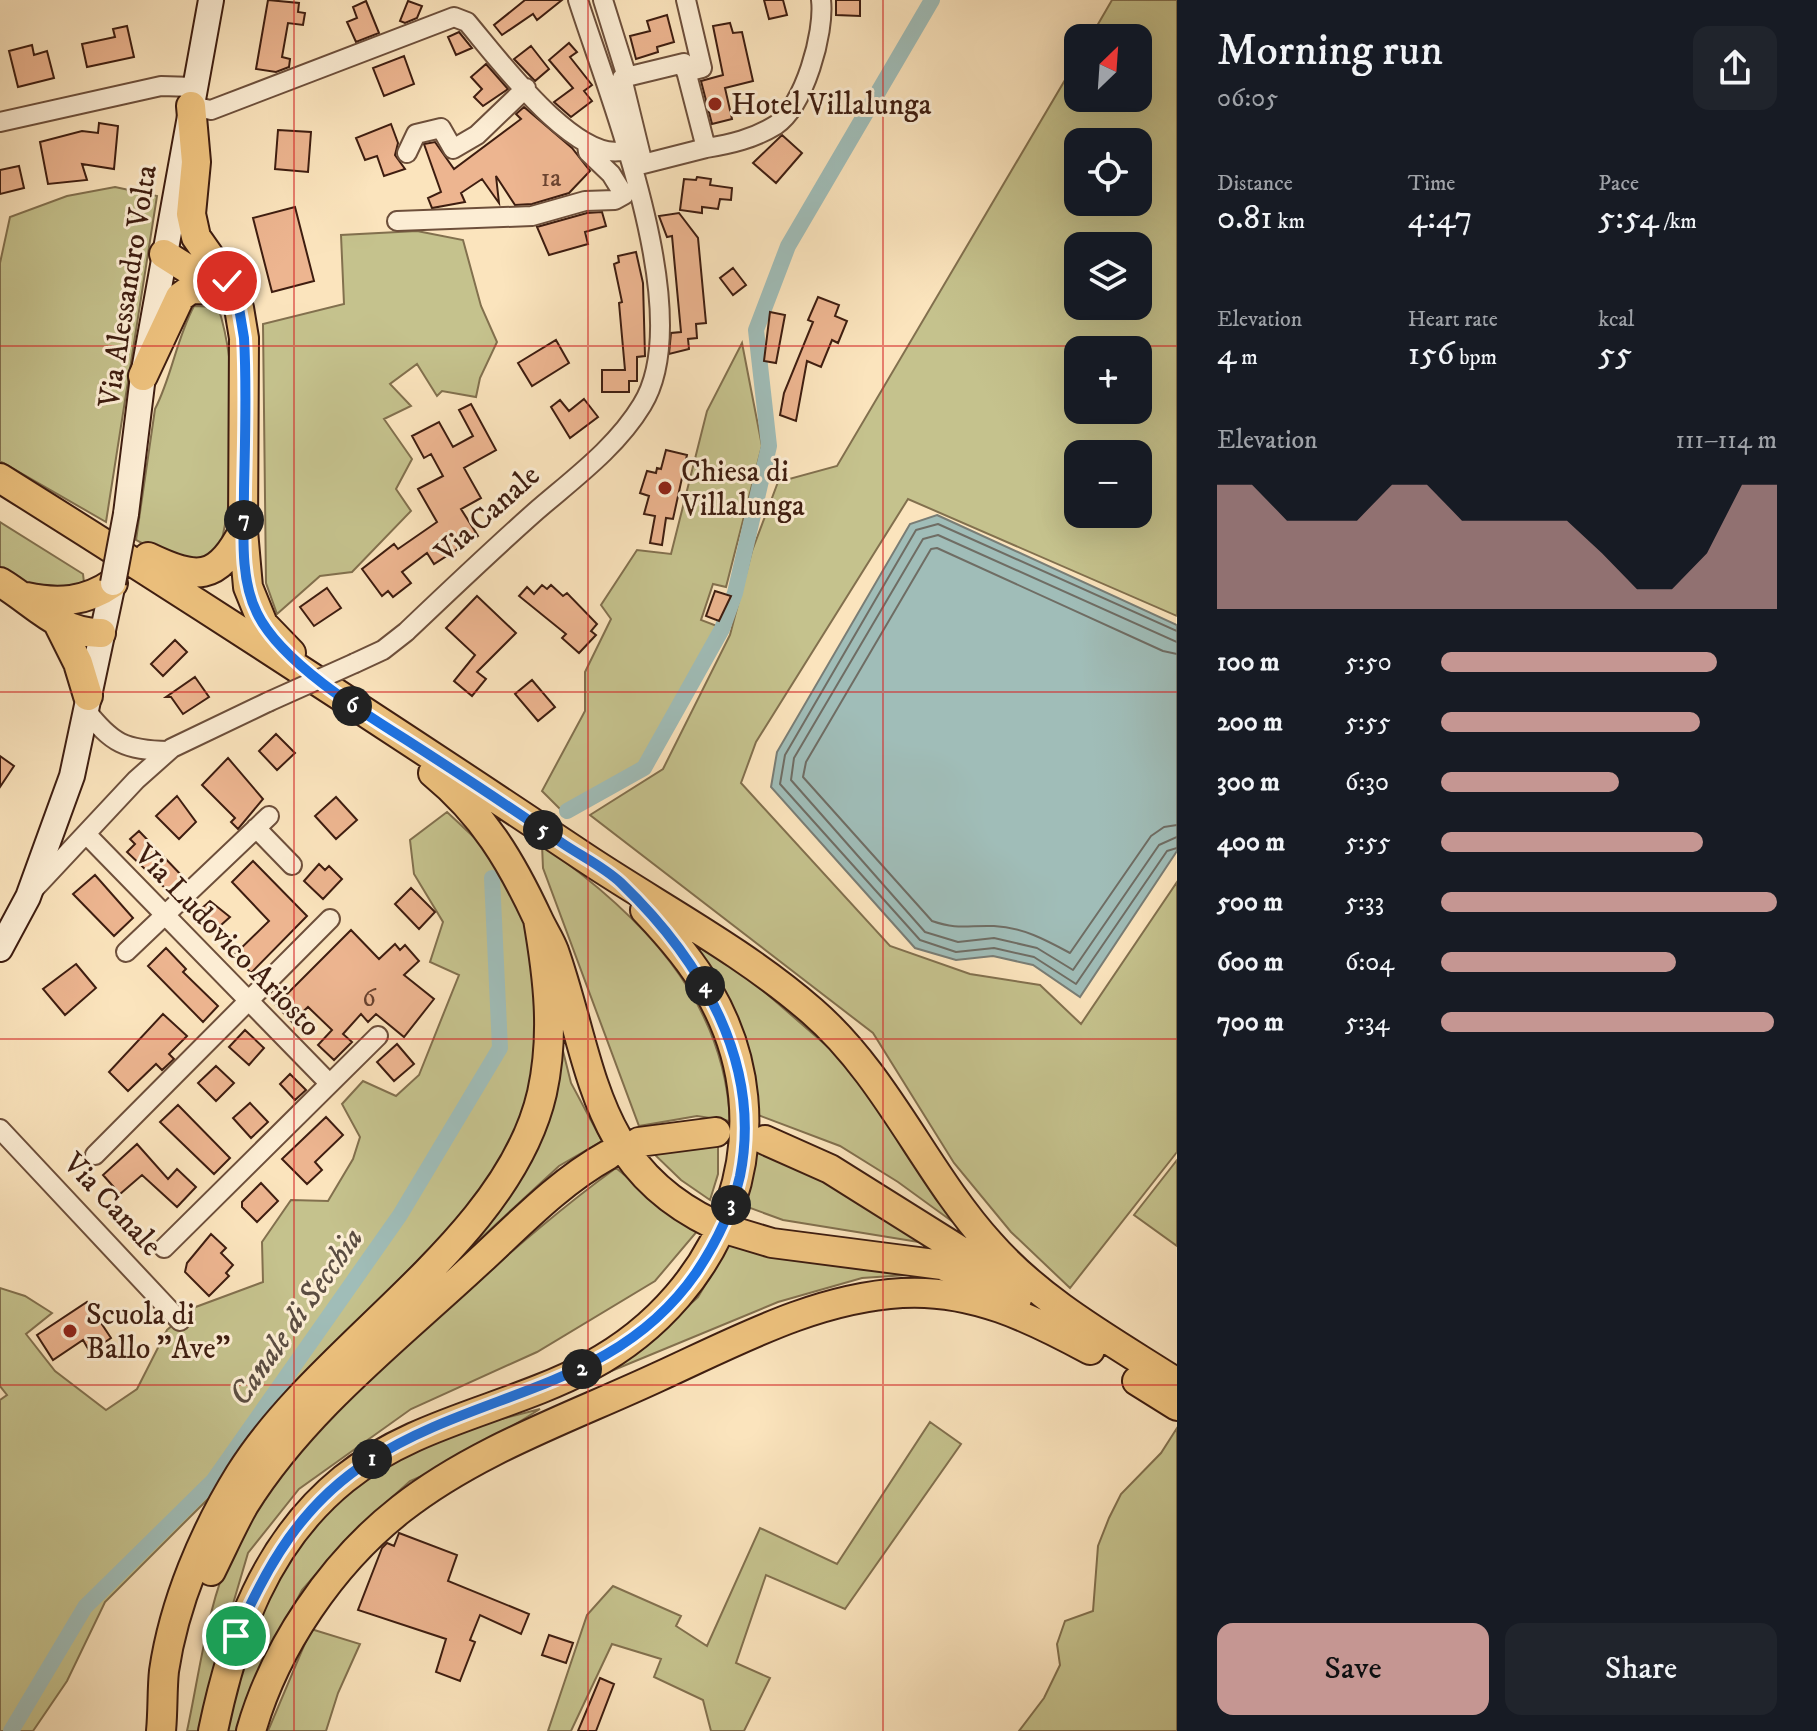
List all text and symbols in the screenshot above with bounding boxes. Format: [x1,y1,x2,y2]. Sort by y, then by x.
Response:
north arrow [1064,24,1152,112]
map controls [1064,24,1152,528]
text: Morning run [1217,24,1443,79]
button: share [1693,26,1777,110]
text: 06:05 [1217,82,1278,115]
place label: Hotel Villalunga [731,87,932,124]
marker: Hotel Villalunga [706,95,724,113]
button: locate [1064,128,1152,216]
street label: Via Alessandro Volta [91,162,166,411]
house number: 1a [541,162,561,195]
text: Distance [1217,170,1293,197]
text: Time [1408,170,1455,197]
text: Pace [1598,170,1639,197]
text: 0.81 [1217,197,1273,239]
text: 4:47 [1408,197,1472,239]
text: 5:54 [1598,197,1659,239]
text: km [1273,208,1305,235]
text: /km [1659,208,1697,235]
button: layers [1064,232,1152,320]
pin [193,247,261,315]
icon: check [205,259,249,303]
text: Elevation [1217,306,1302,333]
text: Heart rate [1408,306,1498,333]
text: kcal [1598,306,1634,333]
text: 4 [1217,333,1237,375]
text: 156 [1408,333,1455,375]
text: 55 [1598,333,1632,375]
button: + [1064,336,1152,424]
text: m [1237,344,1258,371]
text: bpm [1455,344,1497,371]
text: Elevation [1217,424,1318,457]
text: 111–114 m [1676,424,1777,457]
button: − [1064,440,1152,528]
place label: Chiesa di Villalunga [680,454,805,525]
street label: Via Canale [427,458,548,571]
marker: Chiesa di Villalunga [656,479,674,497]
pin: 7 [224,500,264,540]
text: 7 [238,506,250,533]
text: 100 m [1217,646,1280,679]
text: 5:50 [1345,646,1392,679]
pin: 6 [332,686,372,726]
text: 6 [346,692,358,719]
text: 200 m [1217,706,1283,739]
text: 5:55 [1345,706,1391,739]
text: 300 m [1217,766,1280,799]
text: 6:30 [1345,766,1389,799]
pin: 5 [523,810,563,850]
text: 5 [538,816,548,843]
text: 400 m [1217,826,1285,859]
text: 5:55 [1345,826,1391,859]
street label: Via Ludovico Ariosto [125,836,328,1045]
text: 500 m [1217,886,1283,919]
text: 5:33 [1345,886,1384,919]
text: 600 m [1217,946,1284,979]
text: 6:04 [1345,946,1394,979]
pin: 4 [685,966,725,1006]
text: 4 [699,972,711,999]
house number: 6 [362,982,377,1015]
text: 700 m [1217,1006,1284,1039]
text: 5:34 [1345,1006,1389,1039]
street label: Via Canale [54,1145,169,1264]
pin: 3 [711,1185,751,1225]
text: 3 [727,1191,735,1218]
water label: Canale di Secchia [220,1220,373,1414]
place label: Scuola di Ballo "Ave" [86,1297,231,1368]
marker: Scuola di Ballo "Ave" [61,1322,79,1340]
pin: 2 [562,1349,602,1389]
text: 2 [577,1355,587,1382]
pin: 1 [352,1439,392,1479]
text: 1 [368,1445,376,1472]
pin [202,1602,270,1670]
icon: arrive [214,1614,258,1658]
button: Save [1217,1623,1489,1715]
button: Share [1505,1623,1777,1715]

